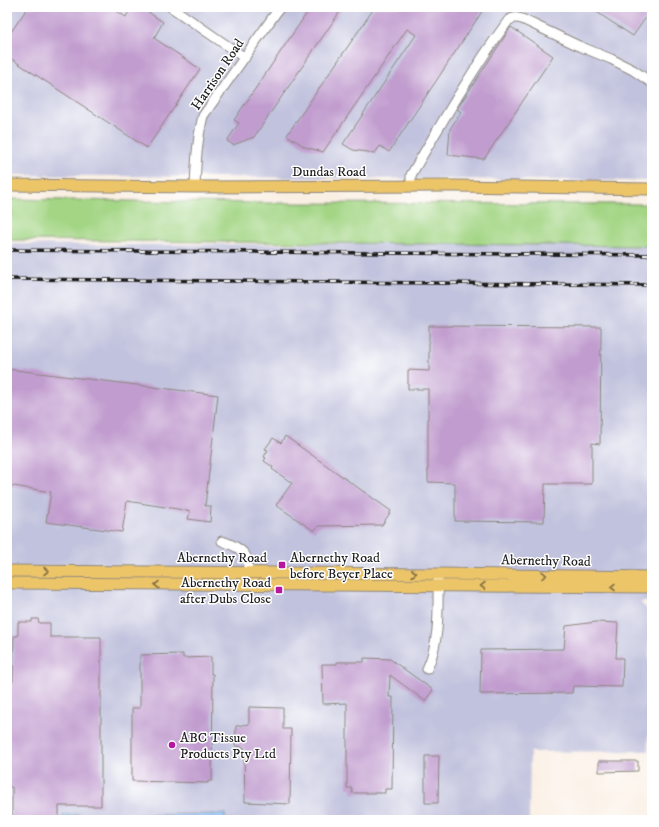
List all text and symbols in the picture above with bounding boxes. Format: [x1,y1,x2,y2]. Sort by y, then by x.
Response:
street label: Harrison Road [187,35,248,114]
street label: Dundas Road [292,163,366,181]
street label: Abernethy Road [177,549,267,567]
place label: Abernethy Road before Beyer Place [290,549,393,583]
street label: Abernethy Road [501,551,591,571]
marker: Abernethy Road before Beyer Place [277,560,287,570]
one-way arrow [43,567,49,575]
one-way arrow [411,569,417,577]
one-way arrow [541,571,547,579]
place label: Abernethy Road after Dubs Close [180,574,271,608]
one-way arrow [154,581,160,589]
one-way arrow [480,582,486,590]
one-way arrow [610,583,616,591]
marker: Abernethy Road after Dubs Close [274,585,284,595]
place label: ABC Tissue Products Pty Ltd [180,729,276,763]
marker: ABC Tissue Products Pty Ltd [167,740,177,750]

